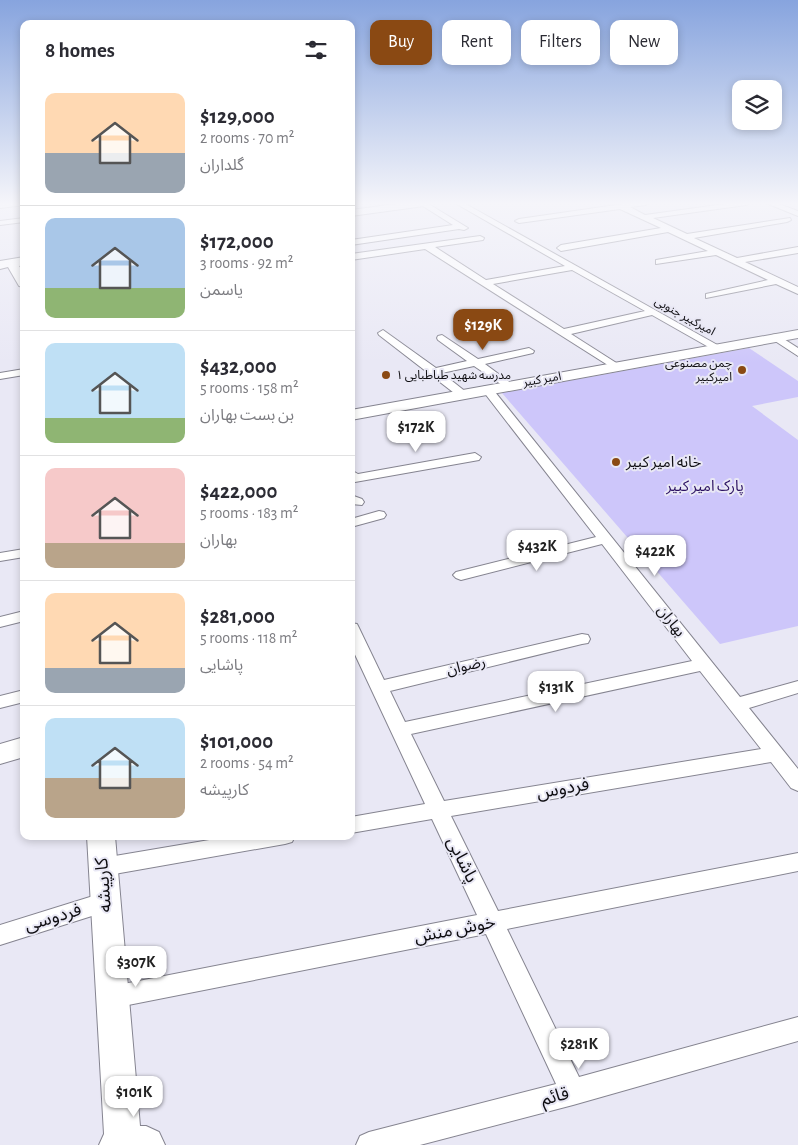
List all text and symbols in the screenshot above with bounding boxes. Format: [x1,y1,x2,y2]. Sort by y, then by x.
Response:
chip: Buy [370,20,432,65]
chip: Rent [442,20,511,65]
chip: Filters [521,20,600,65]
chip: New [610,20,678,65]
icon: filters [302,36,330,64]
text: 8 homes [45,40,115,61]
map controls [732,80,782,130]
button: layers [732,80,782,130]
text: $129,000 [200,106,275,127]
icon: home [85,113,145,173]
text: 2 rooms · 70 m² [200,130,294,146]
text: گلداران [200,157,244,173]
text: $172,000 [200,231,274,252]
icon: home [85,238,145,298]
text: 3 rooms · 92 m² [200,255,293,271]
text: یاسمن [200,282,243,298]
street label: امیرکبیر جنوبی [652,294,717,339]
pin: $129K [448,308,518,351]
text: $129K [464,317,502,333]
text: $432,000 [200,356,277,377]
place label: چمن مصنوعی امیرکبیر [665,357,732,384]
icon: home [85,363,145,423]
marker: چمن مصنوعی امیرکبیر [736,364,748,376]
marker: مدرسه شهید طباطبایی ۱ [380,369,392,381]
place label: مدرسه شهید طباطبایی ۱ [396,369,511,382]
street label: امیر کبیر [521,370,562,389]
text: 5 rooms · 158 m² [200,380,299,396]
text: بن بست بهاران [200,407,294,423]
pin: $172K [381,410,451,453]
text: $172K [398,419,434,435]
place label: خانه امیر کبیر [625,455,701,471]
marker: خانه امیر کبیر [610,456,622,468]
park label: پارک امیر کبیر [665,479,744,496]
text: $422,000 [200,481,277,502]
icon: home [85,488,145,548]
text: 5 rooms · 183 m² [200,505,298,521]
pin: $432K [502,530,572,572]
text: بهاران [200,532,237,548]
pin: $422K [620,534,690,577]
text: $432K [517,538,557,554]
text: $422K [635,543,675,559]
street label: بهاران [654,603,688,640]
text: $281,000 [200,606,275,627]
icon: home [85,613,145,673]
text: 5 rooms · 118 m² [200,630,297,646]
street label: رضوان [445,654,487,679]
text: پاشایی [200,657,243,673]
pin: $131K [521,670,591,713]
text: $131K [539,679,573,695]
text: $101,000 [200,731,273,752]
icon: home [85,738,145,798]
text: 2 rooms · 54 m² [200,755,294,771]
street label: فردوس [535,776,591,803]
text: کارپیشه [200,782,249,798]
street label: پاشایی [442,834,481,886]
street label: کارپیشه [93,856,116,913]
street label: فردوسی [22,901,84,936]
street label: خوش منش [413,913,497,948]
pin: $307K [101,946,171,988]
text: $307K [117,954,155,970]
pin: $281K [544,1028,614,1070]
text: $281K [560,1036,598,1052]
pin: $101K [99,1076,169,1118]
text: $101K [116,1084,152,1100]
street label: قائم [539,1085,572,1112]

